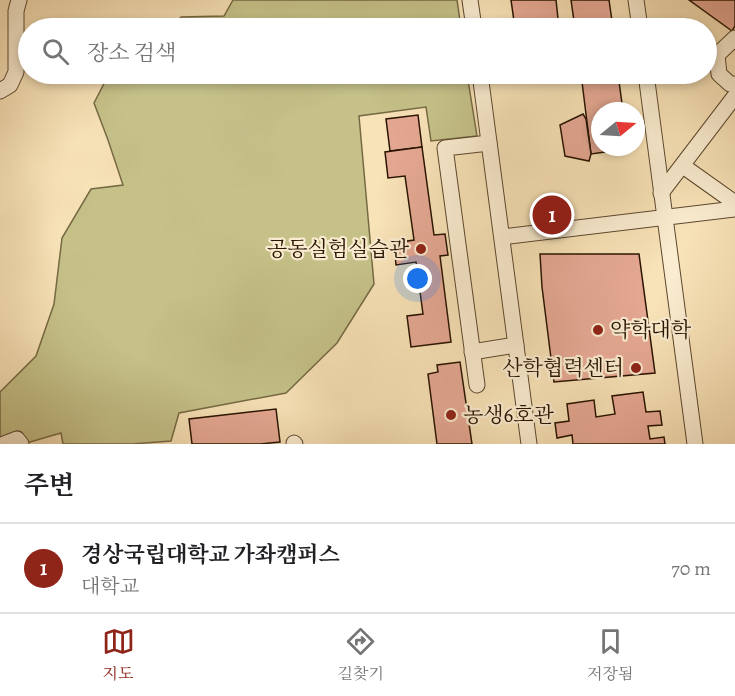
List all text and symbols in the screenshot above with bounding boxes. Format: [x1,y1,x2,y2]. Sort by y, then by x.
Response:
search box [18,18,717,84]
icon: search [39,35,72,68]
text: 장소 검색 [87,38,176,68]
north arrow [591,102,645,156]
pin: 1 [532,192,572,238]
place label: 공동실험실습관 [267,235,410,263]
marker: 공동실험실습관 [414,242,428,256]
your location [403,264,432,293]
place label: 약학대학 [610,316,692,344]
marker: 약학대학 [591,323,605,337]
place label: 산학협력센터 [502,354,624,382]
marker: 산학협력센터 [629,361,643,375]
place label: 농생6호관 [463,401,555,429]
marker: 농생6호관 [444,408,458,422]
text: 주변 [24,468,74,503]
text: 경상국립대학교 가좌캠퍼스 [81,540,340,570]
text: 1 [40,555,47,582]
text: 70 m [671,555,711,582]
text: 대학교 [81,573,139,600]
tab: 지도 [102,625,135,685]
tab: 길찾기 [338,625,384,685]
tab: 저장됨 [587,625,633,685]

